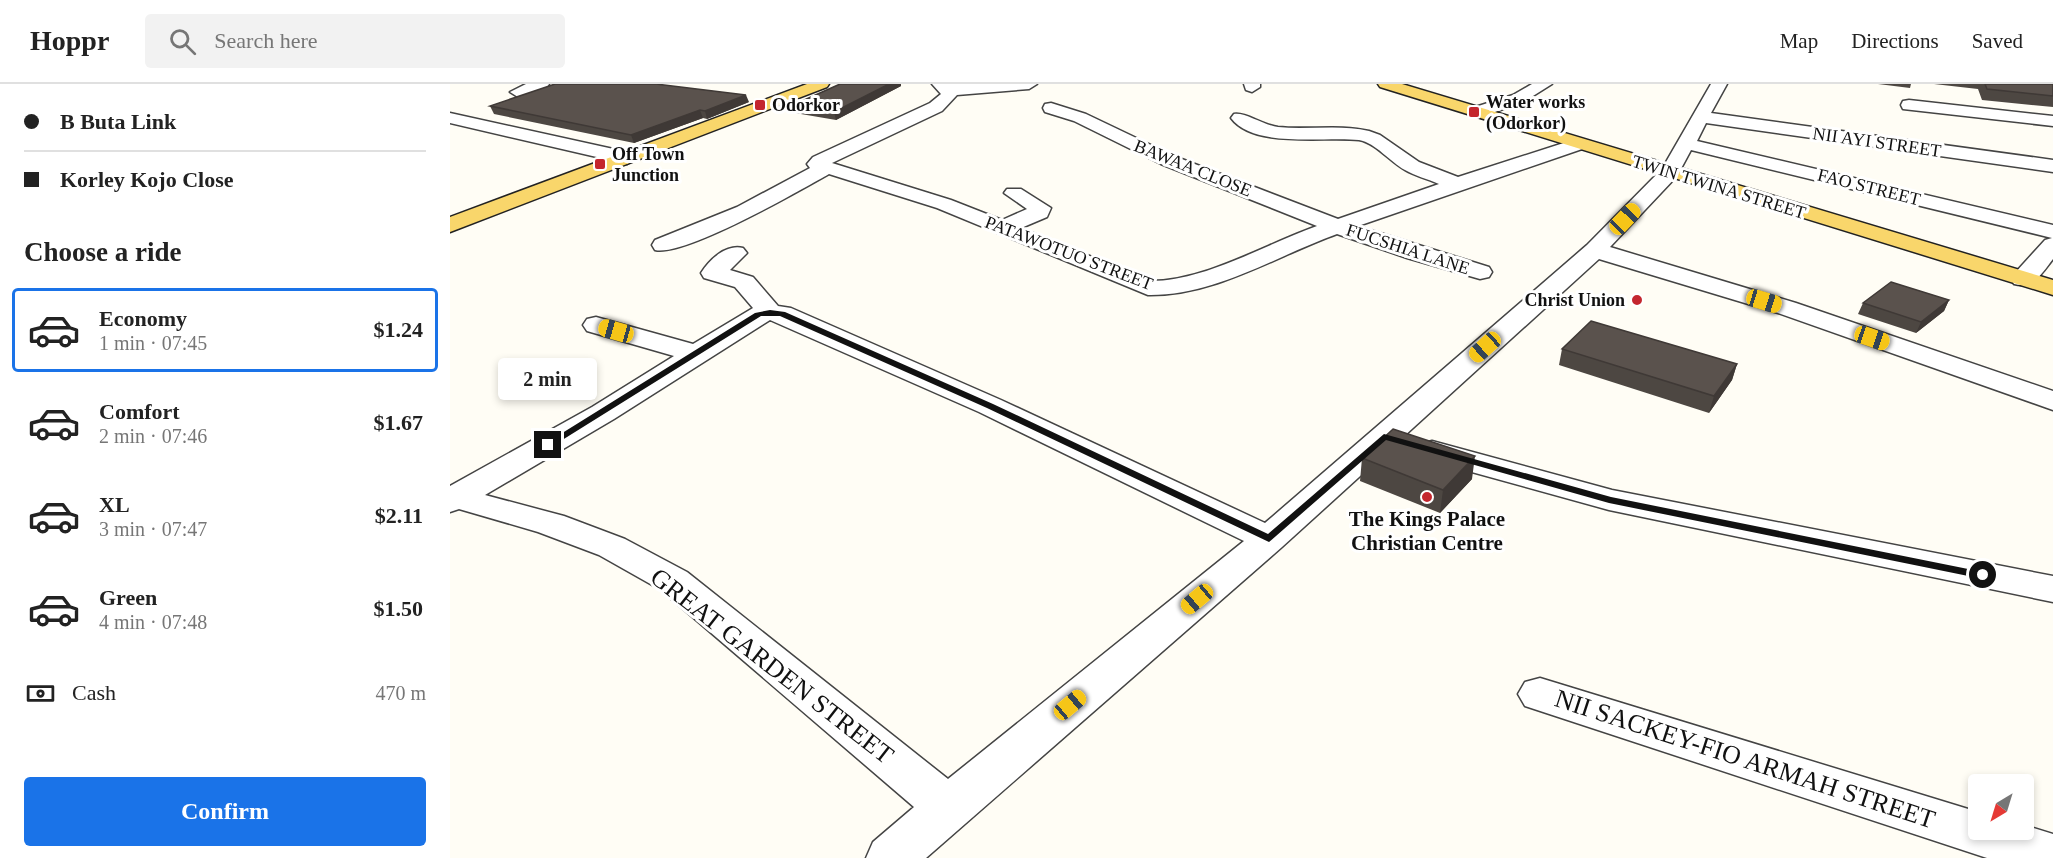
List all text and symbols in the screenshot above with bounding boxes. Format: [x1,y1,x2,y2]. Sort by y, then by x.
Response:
search box [145,14,565,68]
text: Hoppr [30,25,109,56]
icon: search [166,25,199,58]
text: Search here [214,28,318,53]
text: Map [1780,29,1818,53]
text: Directions [1851,29,1939,53]
text: Saved [1972,29,2023,53]
place label: Water works (Odorkor) [1486,92,1585,134]
place label: Odorkor [772,95,840,115]
marker: Odorkor [753,98,767,112]
marker: Water works (Odorkor) [1467,105,1481,119]
text: B Buta Link [60,109,176,134]
street label: NII AYI STREET [1812,123,1942,161]
street label: BAWAA CLOSE [1131,135,1255,201]
place label: Off Town Junction [612,144,685,185]
street label: TWIN TWINA STREET [1630,151,1808,223]
marker: Off Town Junction [593,157,607,171]
street label: FAO STREET [1816,165,1922,209]
text: Korley Kojo Close [60,167,234,192]
car [1606,200,1644,238]
street label: PATAWOTUO STREET [982,212,1156,294]
street label: FUCSHIA LANE [1344,220,1472,278]
text: Choose a ride [24,237,182,267]
car [1744,287,1784,315]
place label: Christ Union [1524,290,1625,310]
marker: Christ Union [1630,293,1644,307]
icon: car [27,303,81,357]
text: Economy [99,306,187,331]
text: $1.24 [374,317,423,342]
car [596,317,636,345]
car [1852,324,1892,352]
car [1466,328,1504,366]
text: 1 min · 07:45 [99,332,207,354]
callout: 2 min [498,358,598,400]
text: 2 min [523,368,572,390]
icon: car [27,396,81,450]
text: Comfort [99,399,180,424]
text: $1.67 [374,410,423,435]
text: 2 min · 07:46 [99,425,207,447]
route end [534,431,561,458]
icon: car [27,489,81,543]
marker: The Kings Palace Christian Centre [1420,490,1434,504]
text: XL [99,492,130,517]
text: $2.11 [375,503,423,528]
place label: The Kings Palace Christian Centre [1349,507,1505,555]
text: 3 min · 07:47 [99,518,207,540]
route start [1969,561,1996,588]
street label: GREAT GARDEN STREET [645,562,899,770]
car [1177,581,1217,617]
icon: car [27,582,81,636]
text: Green [99,585,157,610]
text: $1.50 [374,596,423,621]
text: 4 min · 07:48 [99,611,207,633]
icon: cash [24,677,57,710]
text: Cash [72,680,116,705]
text: 470 m [375,682,426,704]
street label: NII SACKEY-FIO ARMAH STREET [1551,684,1939,834]
car [1050,687,1090,723]
north arrow [1968,774,2034,840]
map controls [1968,774,2034,840]
button: Confirm [24,777,426,846]

